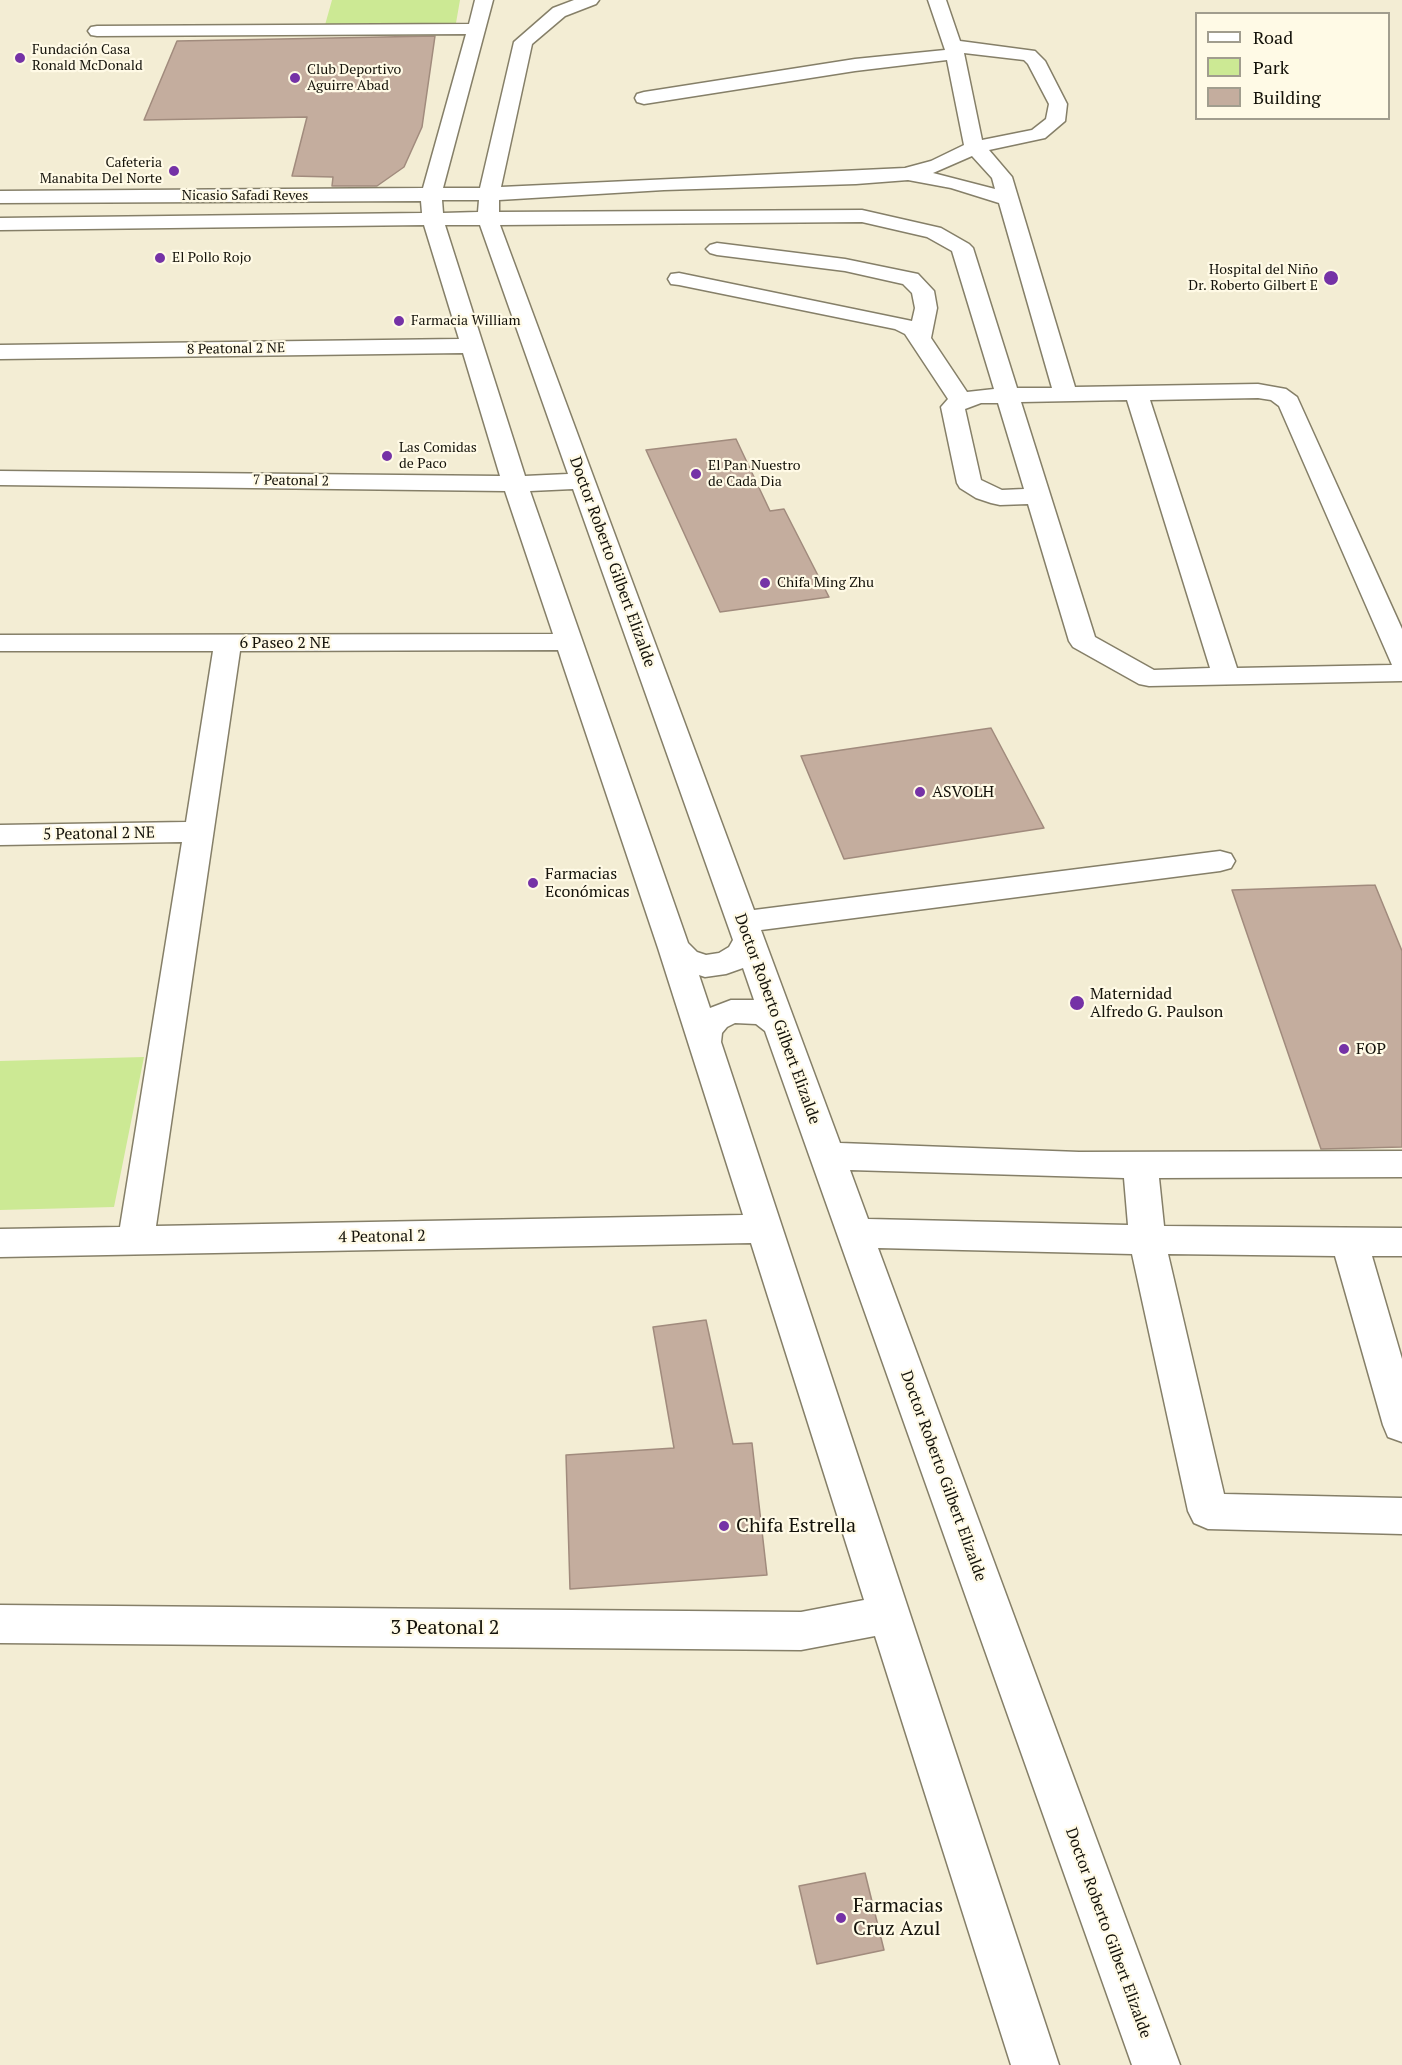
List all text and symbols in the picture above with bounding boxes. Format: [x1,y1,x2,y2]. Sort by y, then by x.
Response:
legend [1195,12,1390,120]
text: Road [1253,25,1293,49]
place label: Fundación Casa Ronald McDonald [32,42,143,74]
marker: Fundación Casa Ronald McDonald [13,51,27,65]
text: Park [1253,55,1289,79]
place label: Club Deportivo Aguirre Abad [307,62,401,94]
marker: Club Deportivo Aguirre Abad [288,71,302,85]
text: Building [1253,85,1321,109]
place label: Cafeteria Manabita Del Norte [40,155,162,188]
marker: Cafeteria Manabita Del Norte [167,164,181,178]
street label: Nicasio Safadi Reves [182,188,308,204]
place label: El Pollo Rojo [172,250,251,266]
marker: El Pollo Rojo [153,251,167,265]
place label: Hospital del Niño Dr. Roberto Gilbert E [1188,262,1318,294]
marker: Hospital del Niño Dr. Roberto Gilbert E [1322,269,1340,287]
place label: Farmacia William [411,313,521,329]
marker: Farmacia William [392,314,406,328]
street label: 8 Peatonal 2 NE [187,340,285,358]
place label: Las Comidas de Paco [399,440,477,472]
marker: Las Comidas de Paco [380,449,394,463]
street label: Doctor Roberto Gilbert Elizalde [565,454,659,670]
place label: El Pan Nuestro de Cada Dia [708,458,801,490]
marker: El Pan Nuestro de Cada Dia [689,467,703,481]
street label: 7 Peatonal 2 [253,472,329,490]
place label: Chifa Ming Zhu [777,575,874,591]
marker: Chifa Ming Zhu [758,576,772,590]
street label: 6 Paseo 2 NE [239,633,331,653]
place label: ASVOLH [932,782,994,802]
marker: ASVOLH [913,785,927,799]
street label: 5 Peatonal 2 NE [43,823,155,845]
place label: Farmacias Económicas [545,864,630,902]
marker: Farmacias Económicas [526,876,540,890]
street label: Doctor Roberto Gilbert Elizalde [730,911,824,1127]
place label: Maternidad Alfredo G. Paulson [1090,984,1223,1022]
marker: Maternidad Alfredo G. Paulson [1068,994,1086,1012]
place label: FOP [1356,1039,1386,1059]
marker: FOP [1337,1042,1351,1056]
street label: 4 Peatonal 2 [338,1227,426,1247]
street label: Doctor Roberto Gilbert Elizalde [896,1368,990,1584]
place label: Chifa Estrella [736,1514,856,1538]
marker: Chifa Estrella [717,1519,731,1533]
street label: 3 Peatonal 2 [391,1616,499,1640]
street label: Doctor Roberto Gilbert Elizalde [1061,1825,1155,2041]
place label: Farmacias Cruz Azul [853,1894,943,1941]
marker: Farmacias Cruz Azul [834,1911,848,1925]

